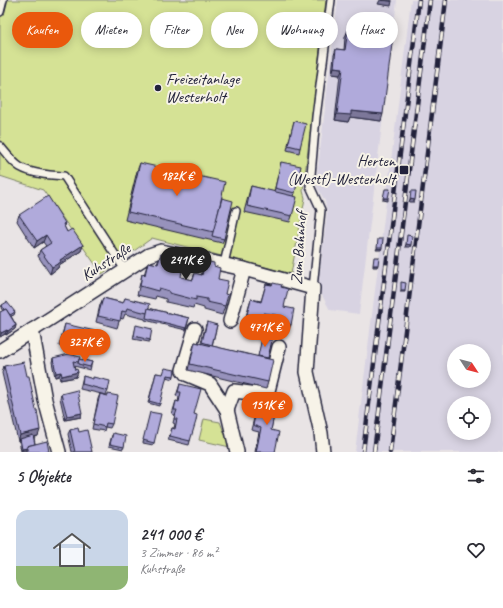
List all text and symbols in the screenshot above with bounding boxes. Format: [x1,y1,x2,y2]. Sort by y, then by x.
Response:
chip: Kaufen [12,12,73,48]
chip: Mieten [81,12,142,48]
chip: Filter [150,12,203,48]
chip: Neu [211,12,258,48]
chip: Wohnung [266,12,338,48]
chip: Haus [346,12,398,48]
place label: Freizeitanlage Westerholt [166,69,241,107]
marker: Freizeitanlage Westerholt [153,83,163,93]
place label: Herten (Westf)-Westerholt [287,151,398,189]
pin: 182K € [144,163,210,197]
marker: Herten (Westf)-Westerholt [398,164,410,176]
text: 182K € [160,168,194,184]
street label: Zum Bahnhof [286,207,312,285]
street label: Kuhstraße [78,238,136,285]
pin: 241K € [153,247,219,281]
text: 241K € [169,252,203,268]
pin: 471K € [232,314,298,348]
text: 471K € [248,319,282,335]
pin: 327K € [52,329,118,363]
text: 327K € [68,334,102,350]
north arrow [447,344,491,388]
map controls [447,344,491,440]
pin: 151K € [234,392,300,426]
button: locate [447,396,491,440]
text: 151K € [251,397,283,413]
icon: filters [465,465,487,487]
text: 5 Objekte [16,466,71,487]
text: 241 000 € [140,524,202,545]
icon: home [48,526,96,574]
icon: heart [465,539,487,561]
text: 3 Zimmer · 86 m² [140,545,217,561]
text: Kuhstraße [140,561,185,577]

